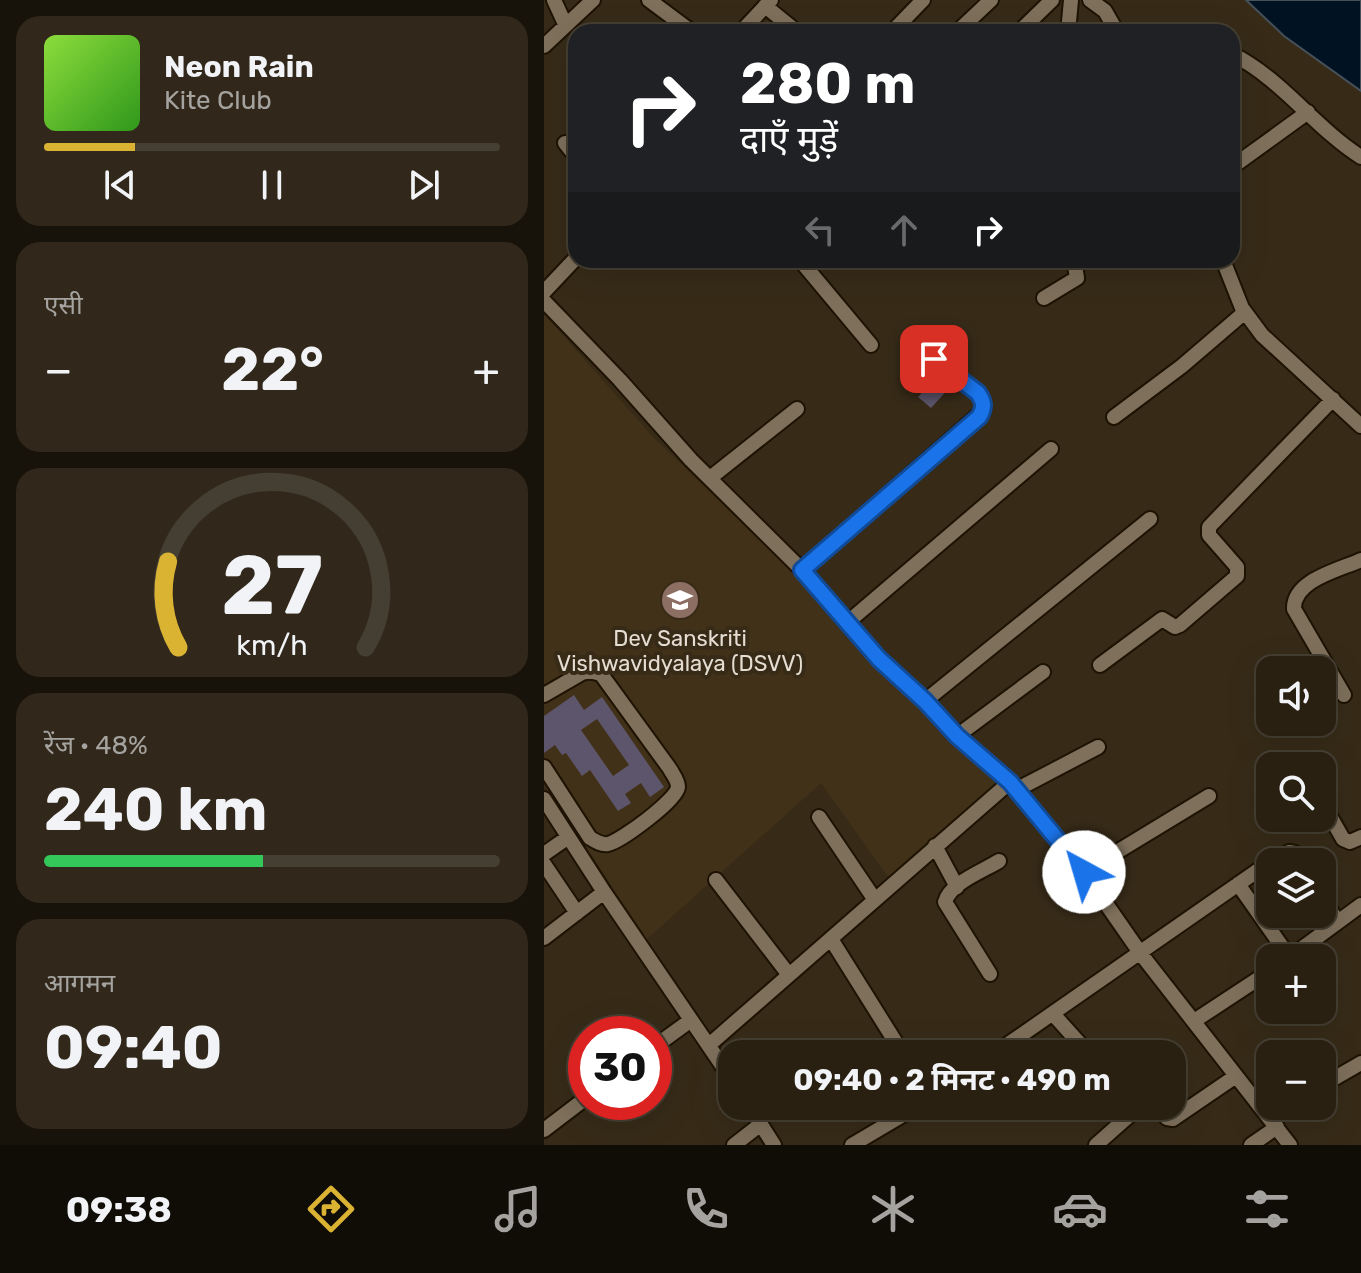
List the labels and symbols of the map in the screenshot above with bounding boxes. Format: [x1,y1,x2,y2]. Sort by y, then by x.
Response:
pin [900,325,968,393]
school or university icon: Dev Sanskriti Vishwavidyalaya (DSVV) [659,579,701,621]
place label: Dev Sanskriti Vishwavidyalaya (DSVV) [557,625,803,677]
position arrow [1042,830,1126,914]
speed limit sign: 30 [568,1016,672,1120]

